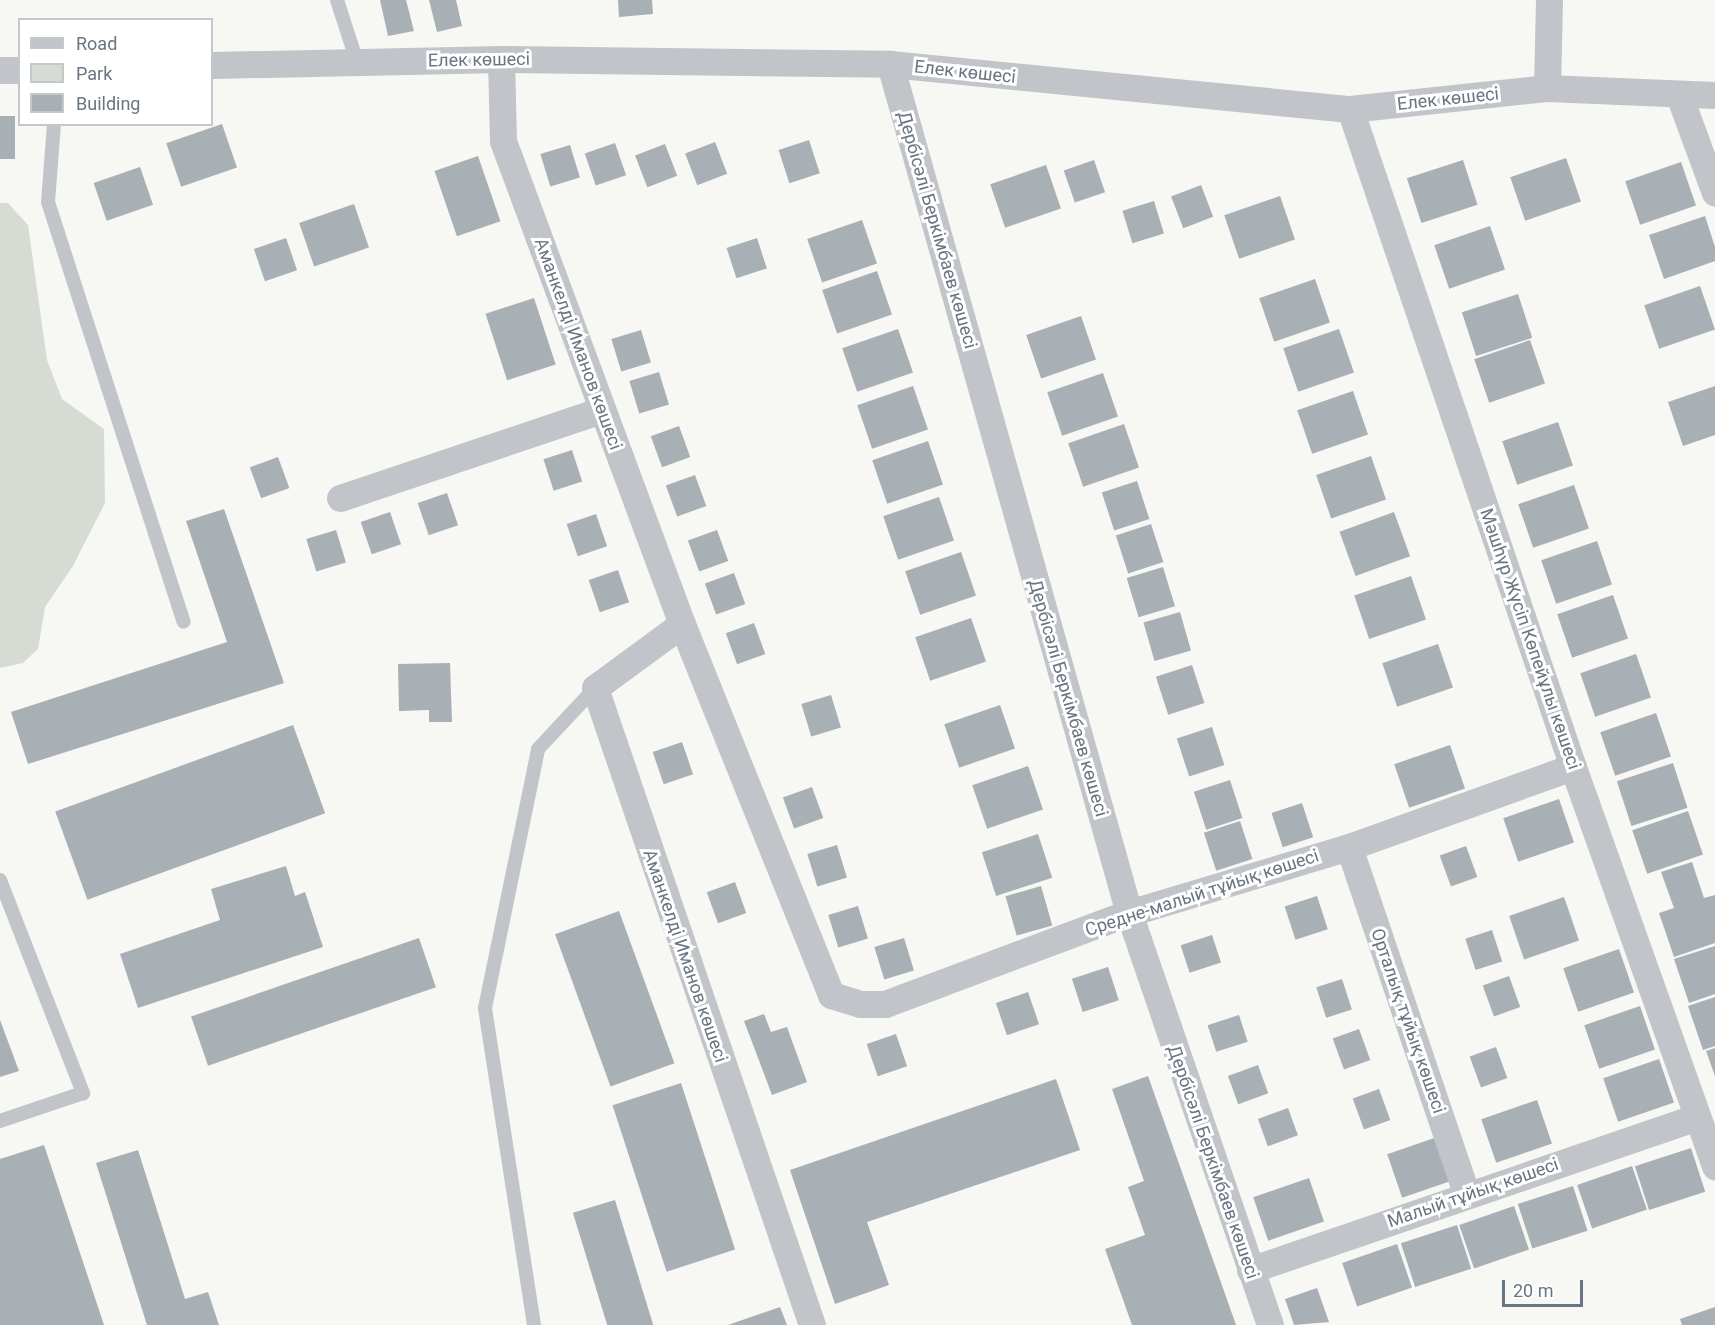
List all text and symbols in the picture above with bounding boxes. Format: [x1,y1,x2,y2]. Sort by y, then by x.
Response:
legend [18,18,213,126]
text: Road [76,33,117,54]
street label: Елек көшесі [428,48,530,72]
street label: Елек көшесі [913,56,1017,88]
text: Park [76,63,112,84]
street label: Елек көшесі [1396,83,1500,115]
text: Building [76,93,140,114]
street label: Дербісәлі Беркімбаев көшесі [893,109,981,351]
street label: Аманкелді Иманов көшесі [530,235,626,453]
street label: Мәшһүр Жүсіп Көпейұлы көшесі [1475,506,1585,772]
street label: Дербісәлі Беркімбаев көшесі [1024,577,1112,819]
street label: Средне-малый тұйық көшесі [1082,845,1322,941]
street label: Аманкелді Иманов көшесі [638,847,732,1065]
street label: Орталық тұйық көшесі [1366,926,1450,1116]
street label: Дербісәлі Беркімбаев көшесі [1163,1042,1263,1282]
street label: Малый тұйық көшесі [1385,1154,1561,1232]
scale bar [1505,1268,1586,1306]
text: 20 m [1513,1280,1553,1301]

